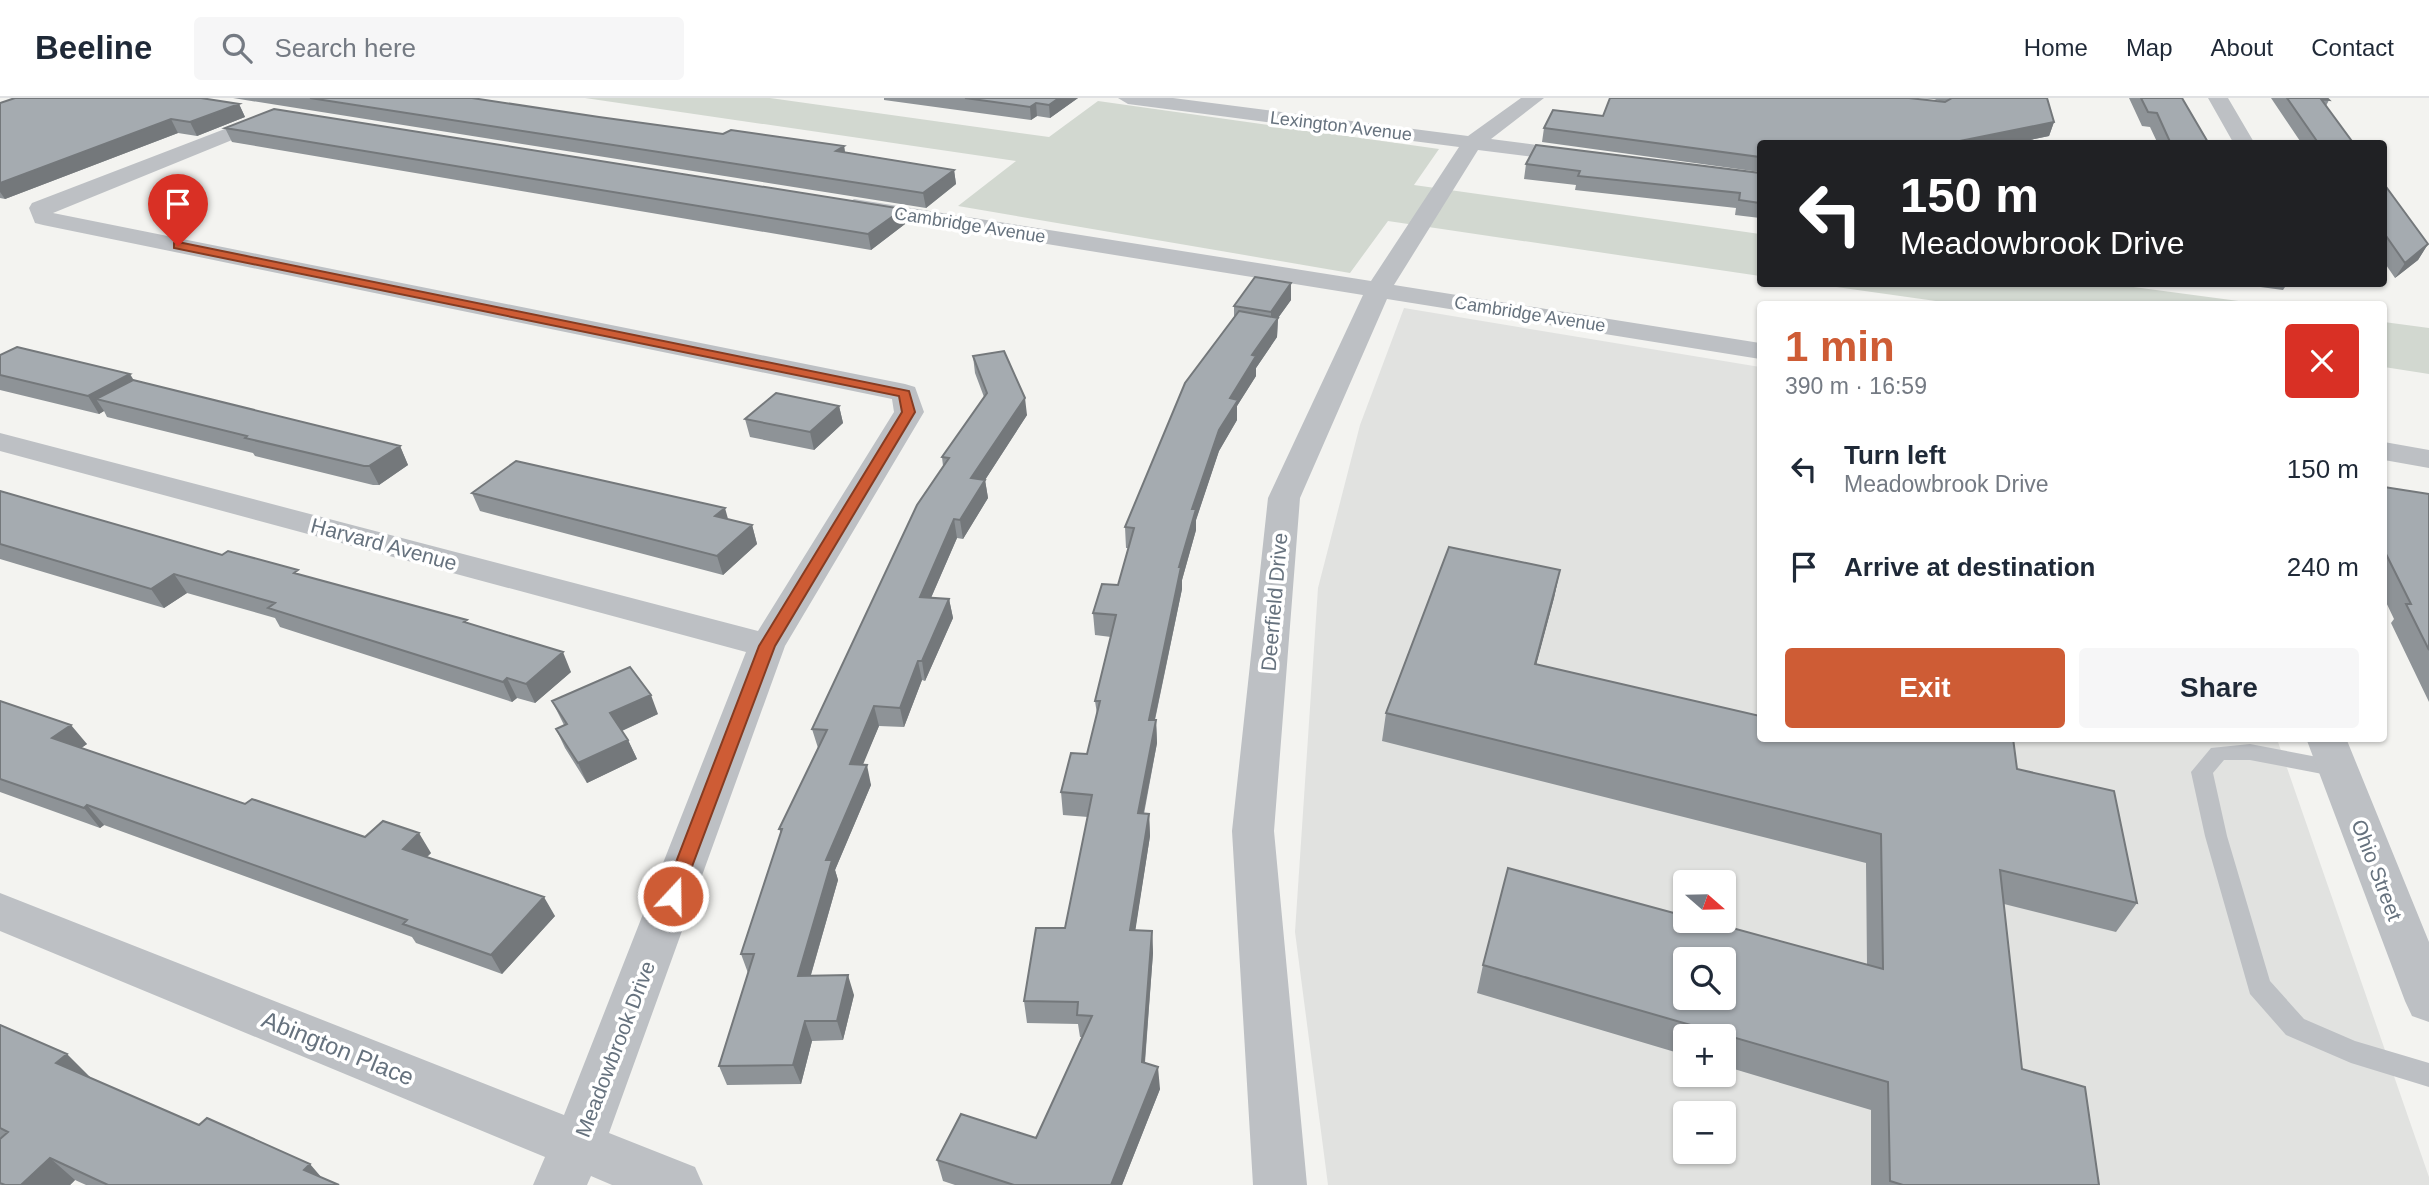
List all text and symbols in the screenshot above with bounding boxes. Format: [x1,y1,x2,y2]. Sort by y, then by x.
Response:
search box [194,17,684,80]
text: Beeline [35,29,152,66]
icon: search [218,29,256,67]
text: Search here [274,33,416,63]
text: Home [2024,34,2088,61]
text: Map [2126,34,2173,61]
text: About [2211,34,2273,61]
text: Contact [2311,34,2394,61]
street label: Lexington Avenue [1269,107,1413,145]
icon: left [1785,168,1876,259]
text: 150 m [1900,168,2039,222]
pin [148,174,208,246]
icon: arrive [159,185,197,223]
street label: Cambridge Avenue [893,203,1047,247]
text: Meadowbrook Drive [1900,225,2185,261]
street label: Cambridge Avenue [1453,292,1607,336]
text: 1 min [1785,323,1895,370]
button: close [2285,324,2359,398]
text: 390 m · 16:59 [1785,373,1927,399]
text: Turn left [1844,440,1946,470]
icon: left [1785,450,1823,488]
text: 150 m [2287,454,2359,484]
text: Meadowbrook Drive [1844,471,2049,497]
street label: Harvard Avenue [308,513,460,575]
street label: Deerfield Drive [1256,532,1292,672]
icon: arrive [1785,548,1823,586]
text: Arrive at destination [1844,552,2095,582]
text: 240 m [2287,552,2359,582]
button: Exit [1785,648,2065,728]
button: Share [2079,648,2359,728]
street label: Ohio Street [2347,816,2407,924]
position arrow [636,859,710,933]
north arrow [1673,870,1736,933]
map controls [1673,870,1736,1164]
button: search [1673,947,1736,1010]
street label: Meadowbrook Drive [571,958,659,1140]
street label: Abington Place [258,1005,418,1091]
button: + [1673,1024,1736,1087]
button: − [1673,1101,1736,1164]

